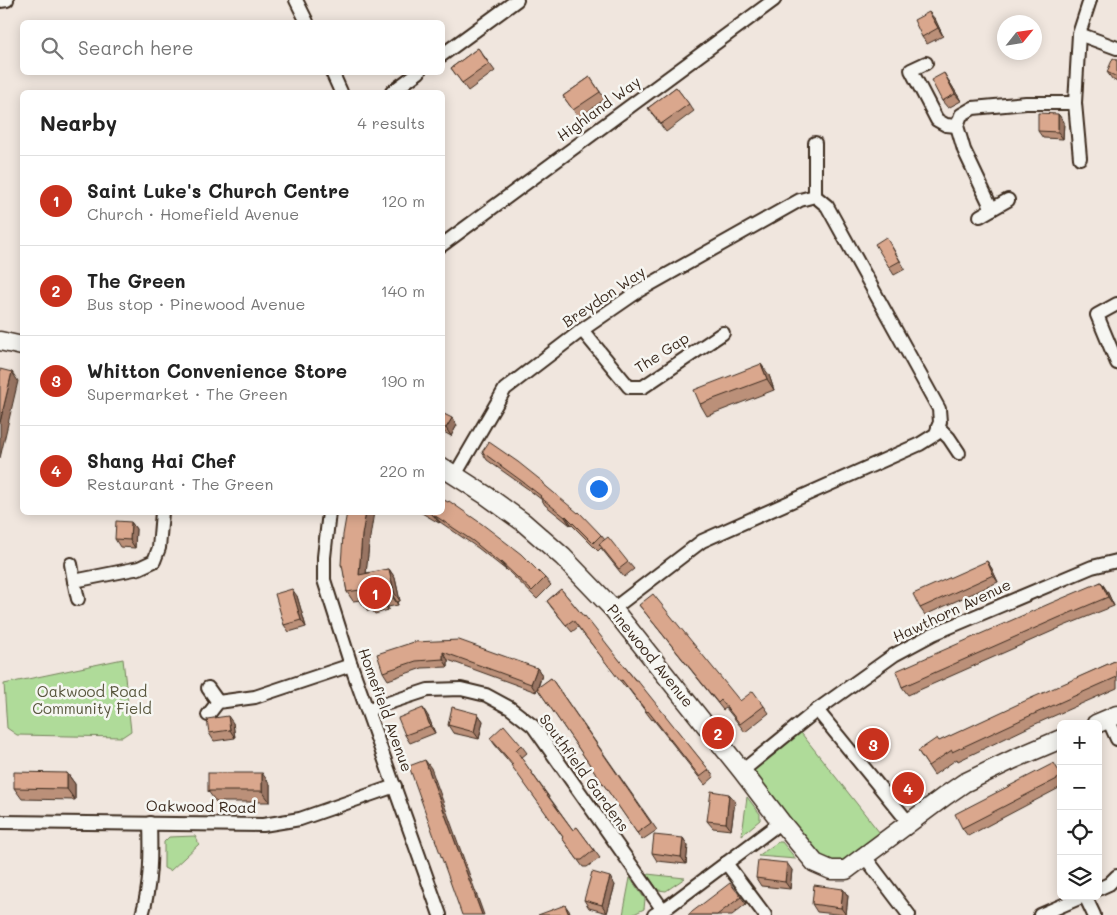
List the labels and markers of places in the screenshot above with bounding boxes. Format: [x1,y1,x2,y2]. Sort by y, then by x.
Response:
pin: 1 [359,574,391,612]
pin: 2 [702,714,734,752]
pin: 3 [857,725,889,763]
pin: 4 [892,769,924,807]

